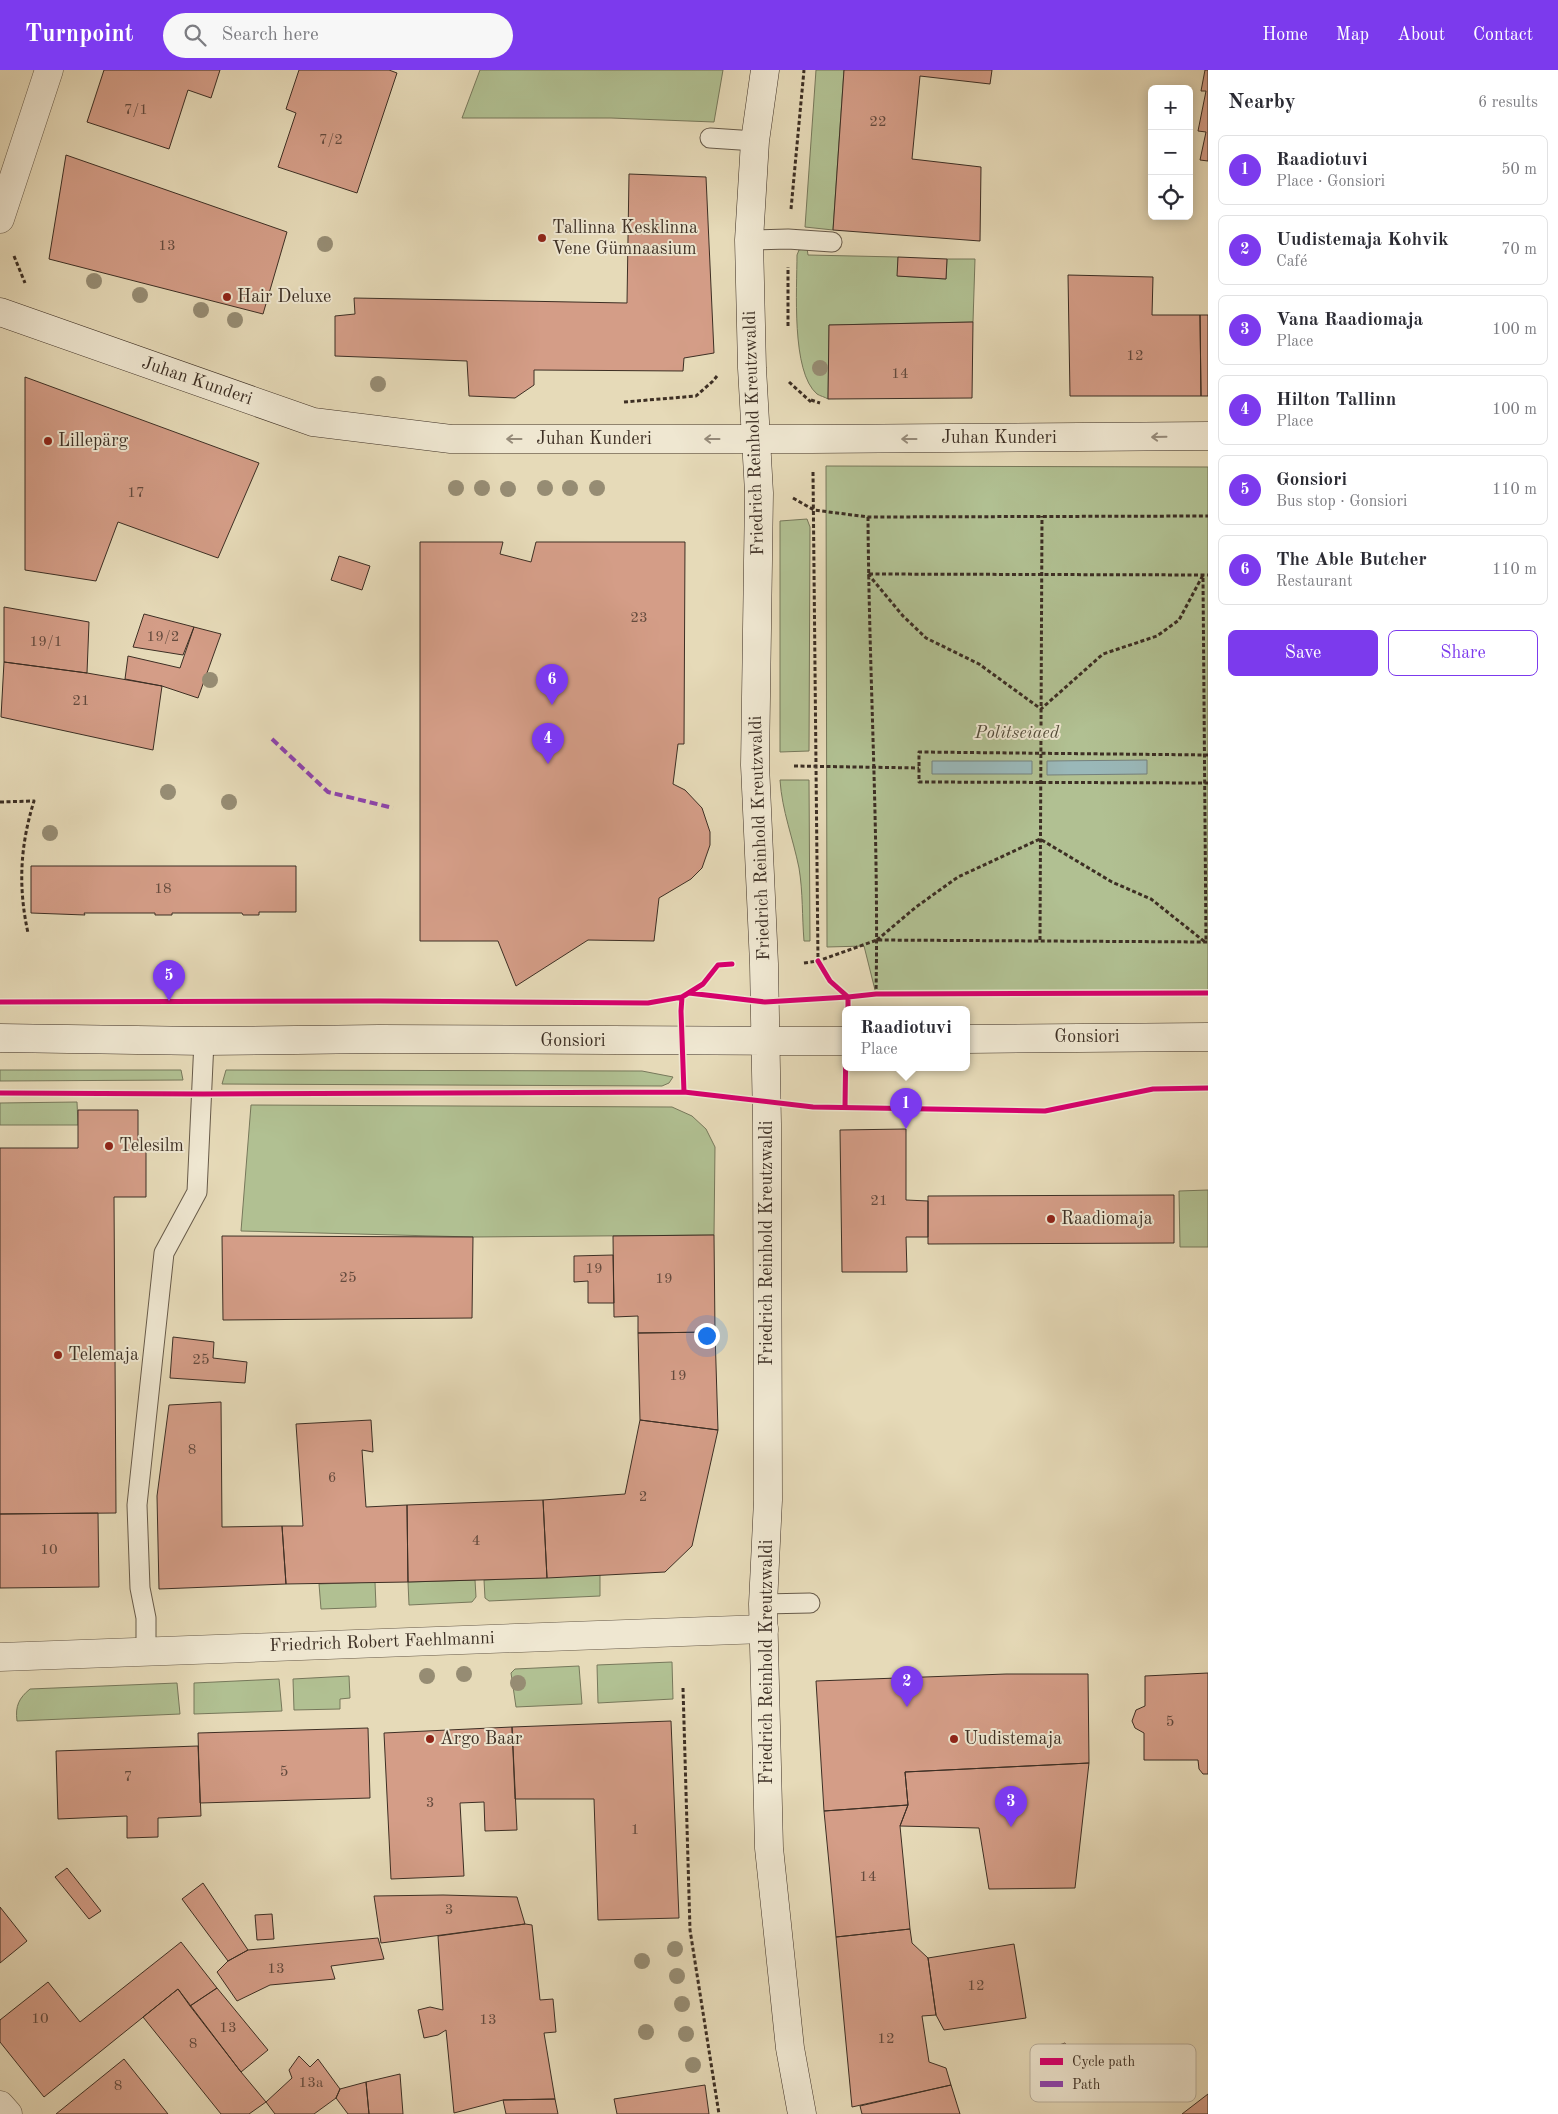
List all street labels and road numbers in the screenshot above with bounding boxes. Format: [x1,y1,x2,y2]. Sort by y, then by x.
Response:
street label: Friedrich Reinhold Kreutzwaldi [741,310,767,556]
street label: Juhan Kunderi [139,354,255,408]
street label: Juhan Kunderi [941,429,1057,447]
street label: Juhan Kunderi [536,430,652,448]
street label: Friedrich Reinhold Kreutzwaldi [747,715,773,961]
street label: Gonsiori [1054,1028,1120,1046]
street label: Gonsiori [540,1032,606,1050]
street label: Friedrich Reinhold Kreutzwaldi [758,1120,776,1366]
street label: Friedrich Reinhold Kreutzwaldi [758,1539,776,1785]
street label: Friedrich Robert Faehlmanni [269,1629,495,1655]

